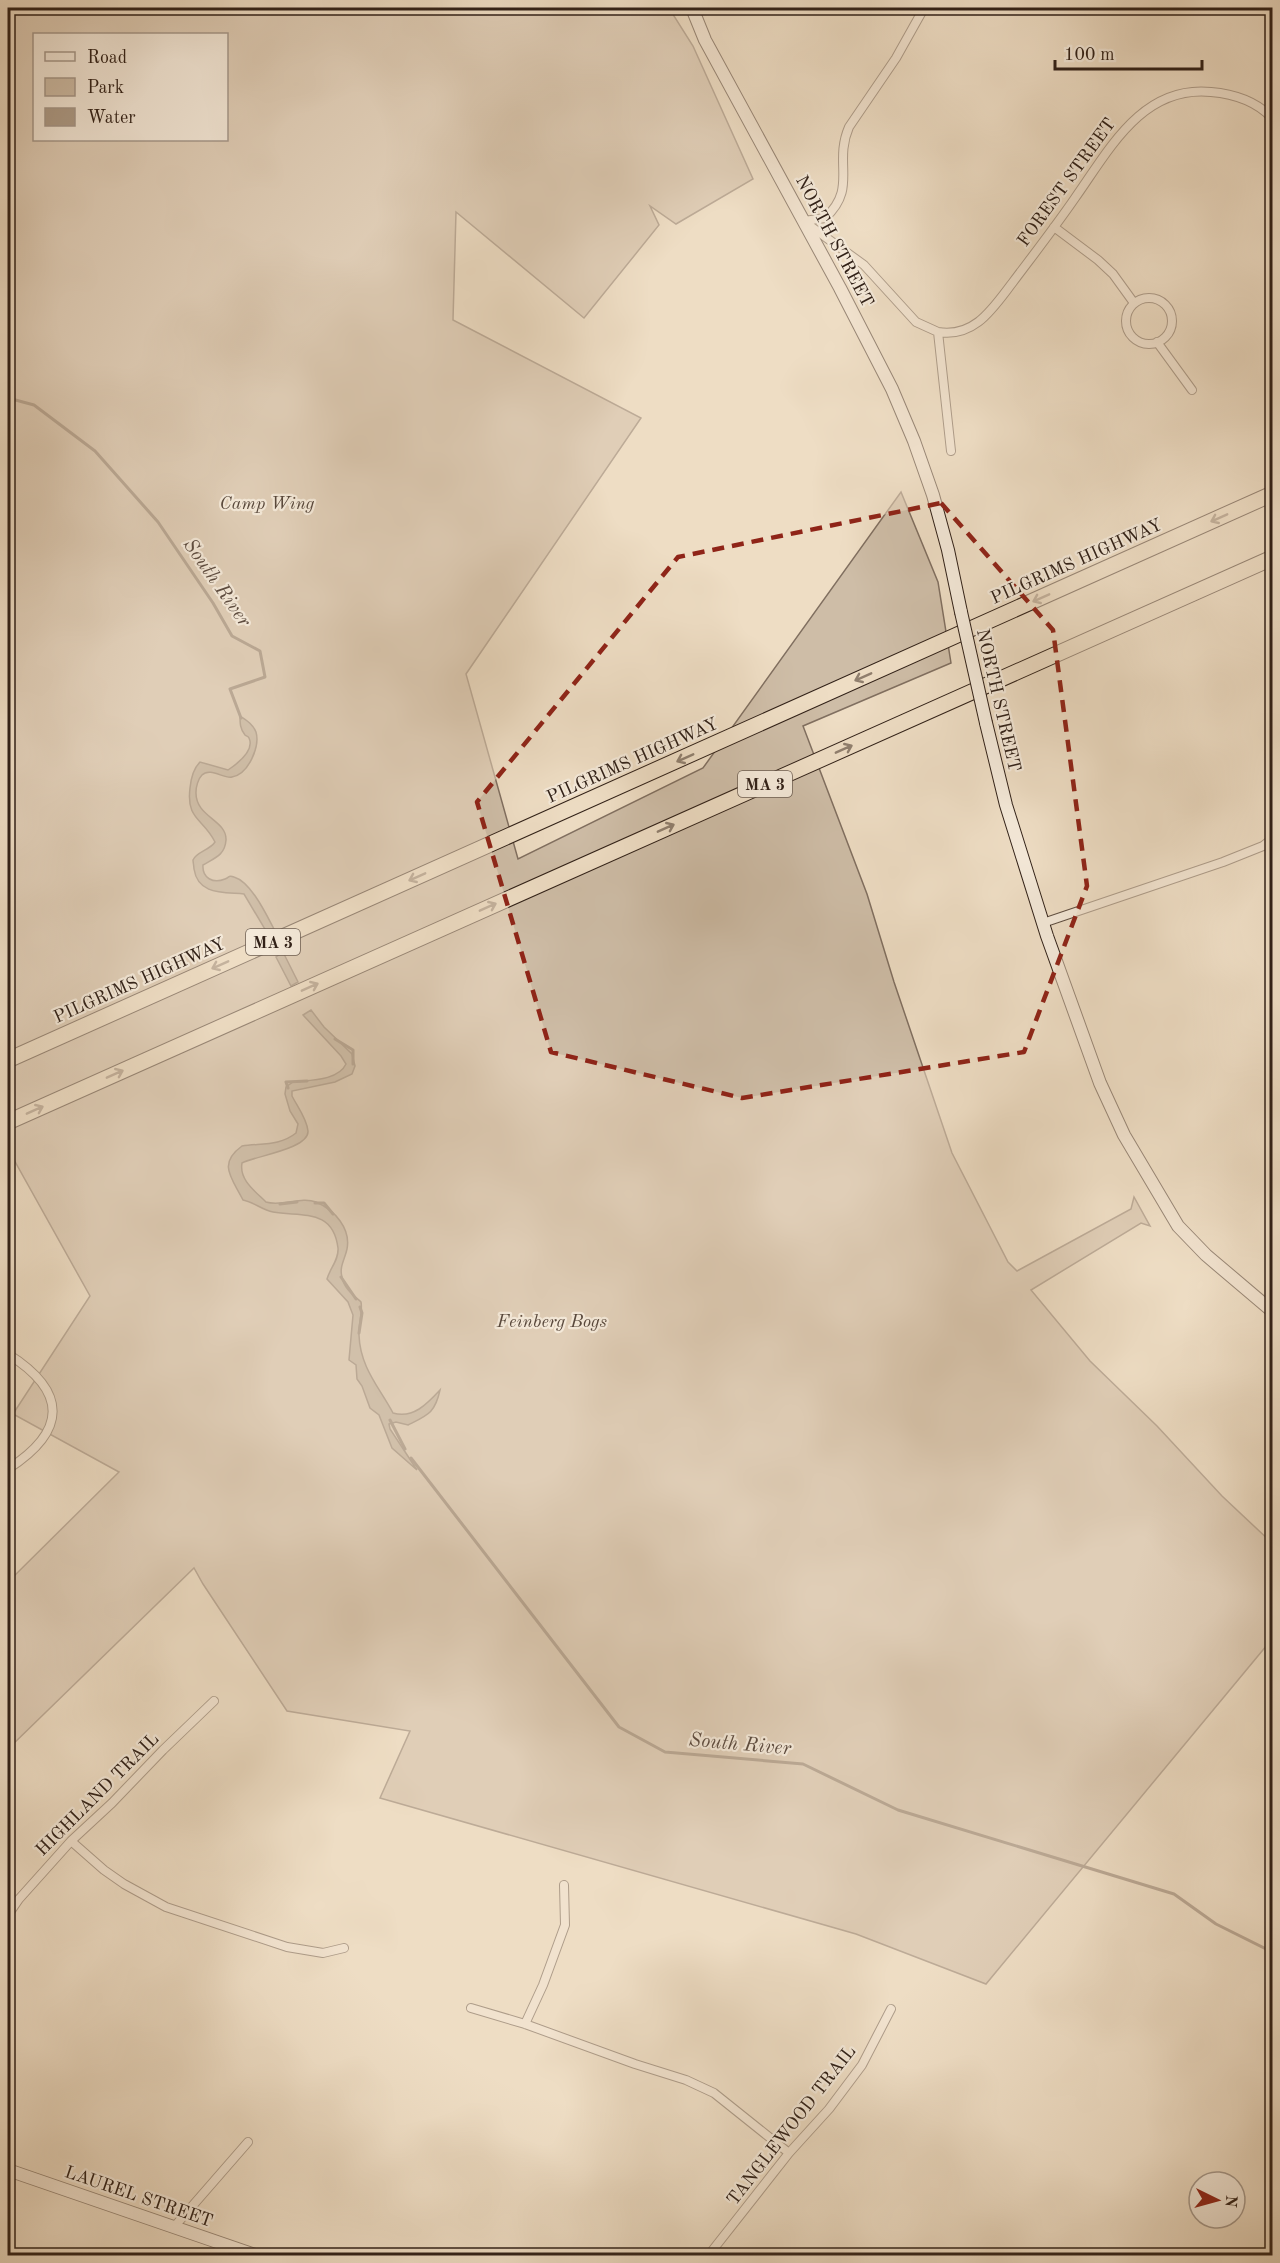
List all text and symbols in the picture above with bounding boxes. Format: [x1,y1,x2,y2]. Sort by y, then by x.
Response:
legend [33,33,228,141]
scale bar [1055,33,1202,71]
text: 100 m [1064,46,1115,64]
text: Road [87,49,127,67]
text: Park [87,79,124,97]
text: Water [87,109,136,127]
street label: FOREST STREET [1014,115,1119,250]
street label: NORTH STREET [792,173,876,310]
park label: Camp Wing [220,495,315,513]
one-way arrow [1211,513,1229,524]
street label: PILGRIMS HIGHWAY [988,516,1165,608]
water label: South River [179,535,254,631]
one-way arrow [1033,593,1051,604]
street label: NORTH STREET [973,627,1023,773]
one-way arrow [855,672,873,684]
street label: PILGRIMS HIGHWAY [544,715,721,807]
one-way arrow [835,742,853,754]
one-way arrow [677,752,695,764]
road number: MA 3 [738,771,792,797]
one-way arrow [657,822,675,833]
one-way arrow [408,872,426,884]
one-way arrow [478,901,497,912]
road number: MA 3 [246,929,300,955]
street label: PILGRIMS HIGHWAY [51,935,228,1027]
one-way arrow [211,960,229,972]
one-way arrow [301,981,319,992]
one-way arrow [105,1068,124,1079]
one-way arrow [25,1104,43,1116]
park label: Feinberg Bogs [496,1313,608,1331]
street label: HIGHLAND TRAIL [33,1730,163,1860]
water label: South River [688,1731,792,1759]
street label: TANGLEWOOD TRAIL [724,2042,860,2209]
street label: LAUREL STREET [62,2163,215,2231]
north arrow [1187,2170,1247,2230]
text: N [1221,2194,1238,2209]

